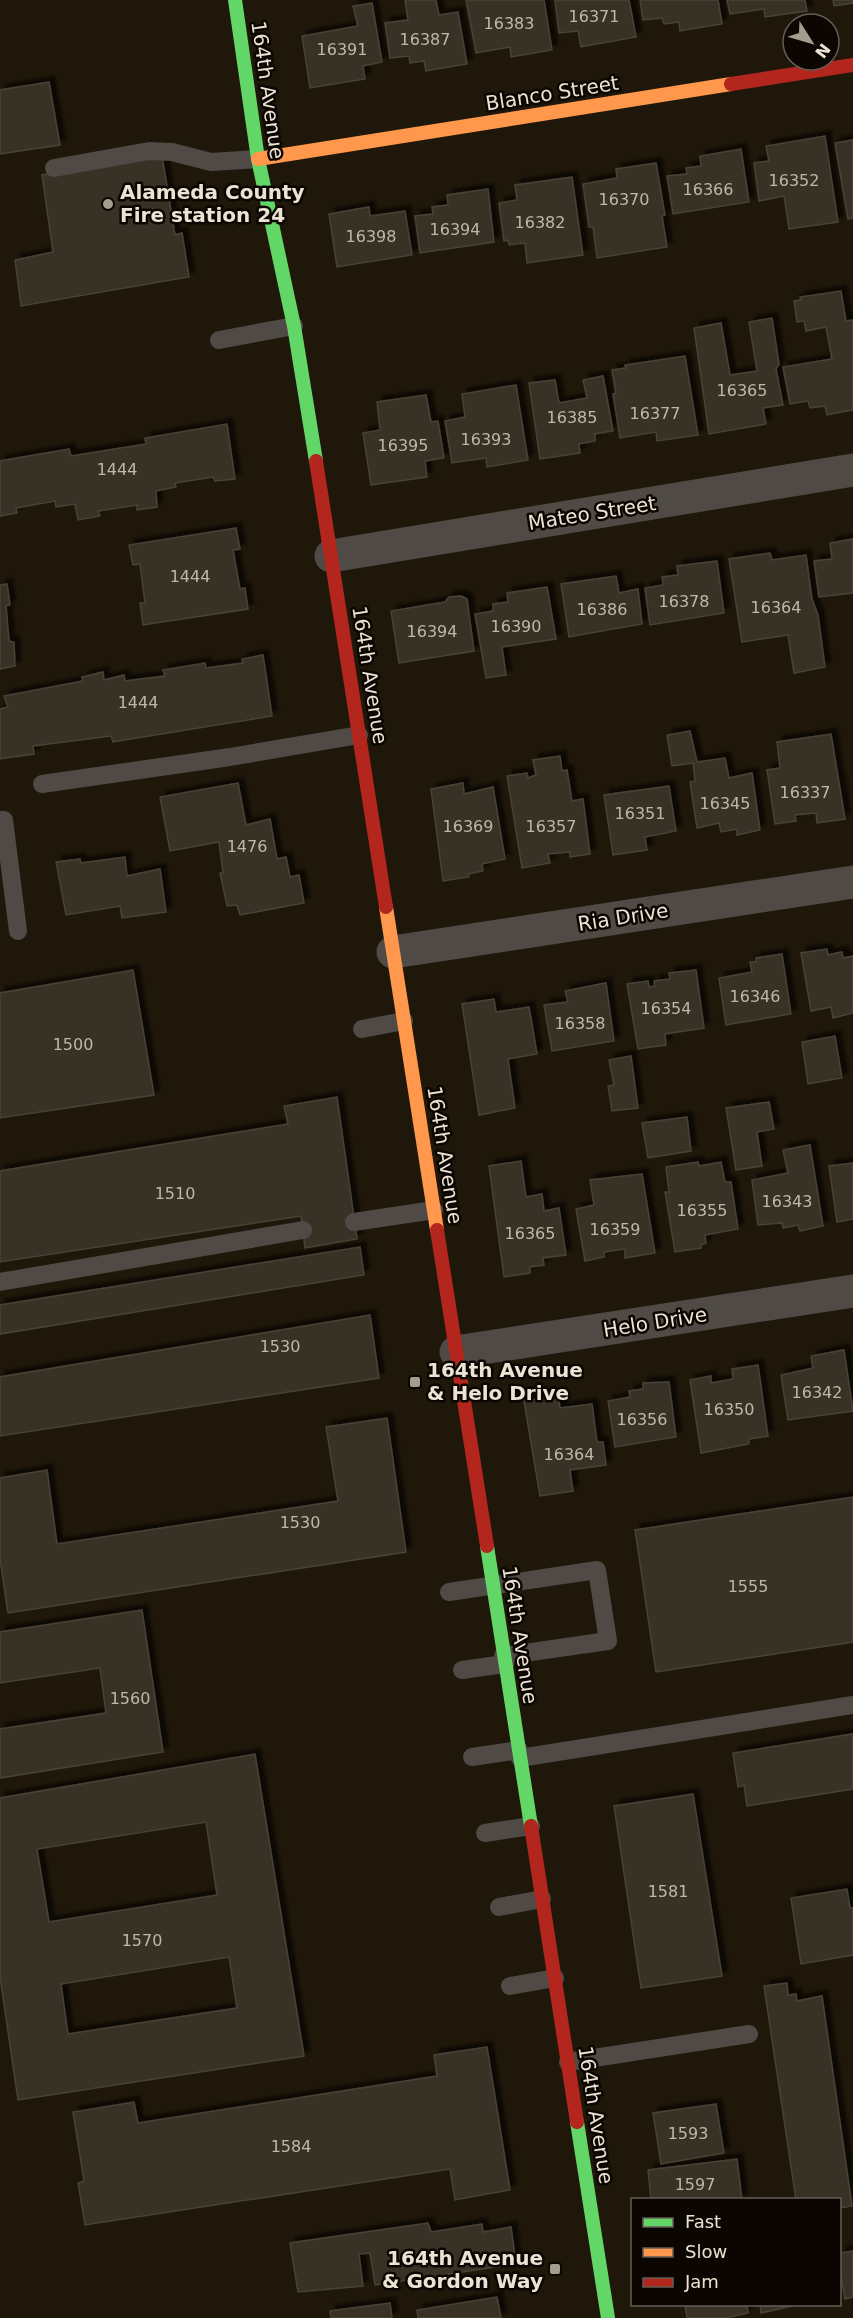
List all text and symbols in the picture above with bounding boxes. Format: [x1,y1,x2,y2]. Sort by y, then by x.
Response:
house number: 16371 [569,7,619,26]
north arrow [781,12,841,72]
house number: 16383 [484,14,534,33]
street label: 164th Avenue [246,19,290,161]
house number: 16387 [400,30,450,49]
house number: 16391 [317,40,367,59]
text: N [811,40,834,62]
street label: Blanco Street [484,71,620,115]
house number: 16352 [769,171,819,190]
place label: Alameda County Fire station 24 [120,180,305,227]
house number: 16366 [683,180,733,199]
house number: 16370 [599,190,649,209]
marker: Alameda County Fire station 24 [101,197,115,211]
house number: 16382 [515,213,565,232]
house number: 16394 [430,220,480,239]
house number: 16398 [346,227,396,246]
house number: 16365 [717,381,767,400]
house number: 16377 [630,404,680,423]
house number: 16385 [547,408,597,427]
house number: 16393 [461,430,511,449]
house number: 16395 [378,436,428,455]
house number: 1444 [97,460,137,479]
street label: Mateo Street [526,491,658,535]
house number: 1444 [170,567,210,586]
house number: 16378 [659,592,709,611]
house number: 16364 [751,598,801,617]
house number: 16386 [577,600,627,619]
street label: 164th Avenue [347,604,393,746]
house number: 16390 [491,617,541,636]
house number: 16394 [407,622,457,641]
house number: 1444 [118,693,158,712]
house number: 16337 [780,783,830,802]
house number: 16345 [700,794,750,813]
house number: 16351 [615,804,665,823]
house number: 16369 [443,817,493,836]
house number: 16357 [526,817,576,836]
house number: 1476 [227,837,267,856]
street label: Ria Drive [576,898,670,936]
house number: 16346 [730,987,780,1006]
house number: 16354 [641,999,691,1018]
house number: 16358 [555,1014,605,1033]
house number: 1500 [53,1035,93,1054]
street label: 164th Avenue [422,1084,468,1226]
house number: 1510 [155,1184,195,1203]
house number: 16343 [762,1192,812,1211]
house number: 16355 [677,1201,727,1220]
house number: 16359 [590,1220,640,1239]
house number: 16365 [505,1224,555,1243]
street label: Helo Drive [601,1302,709,1342]
house number: 1530 [260,1337,300,1356]
place label: 164th Avenue & Helo Drive [427,1358,583,1405]
marker: 164th Avenue & Helo Drive [408,1375,422,1389]
house number: 16342 [792,1383,842,1402]
house number: 16350 [704,1400,754,1419]
house number: 16356 [617,1410,667,1429]
house number: 16364 [544,1445,594,1464]
house number: 1530 [280,1513,320,1532]
street label: 164th Avenue [497,1564,543,1706]
house number: 1555 [728,1577,768,1596]
house number: 1560 [110,1689,150,1708]
house number: 1581 [648,1882,688,1901]
house number: 1570 [122,1931,162,1950]
street label: 164th Avenue [573,2044,619,2186]
house number: 1593 [668,2124,708,2143]
house number: 1584 [271,2137,311,2156]
house number: 1597 [675,2175,715,2194]
legend [631,2198,841,2306]
text: Fast [685,2211,721,2232]
text: Slow [685,2241,727,2262]
place label: 164th Avenue & Gordon Way [382,2246,543,2293]
marker: 164th Avenue & Gordon Way [548,2262,562,2276]
text: Jam [684,2271,719,2292]

